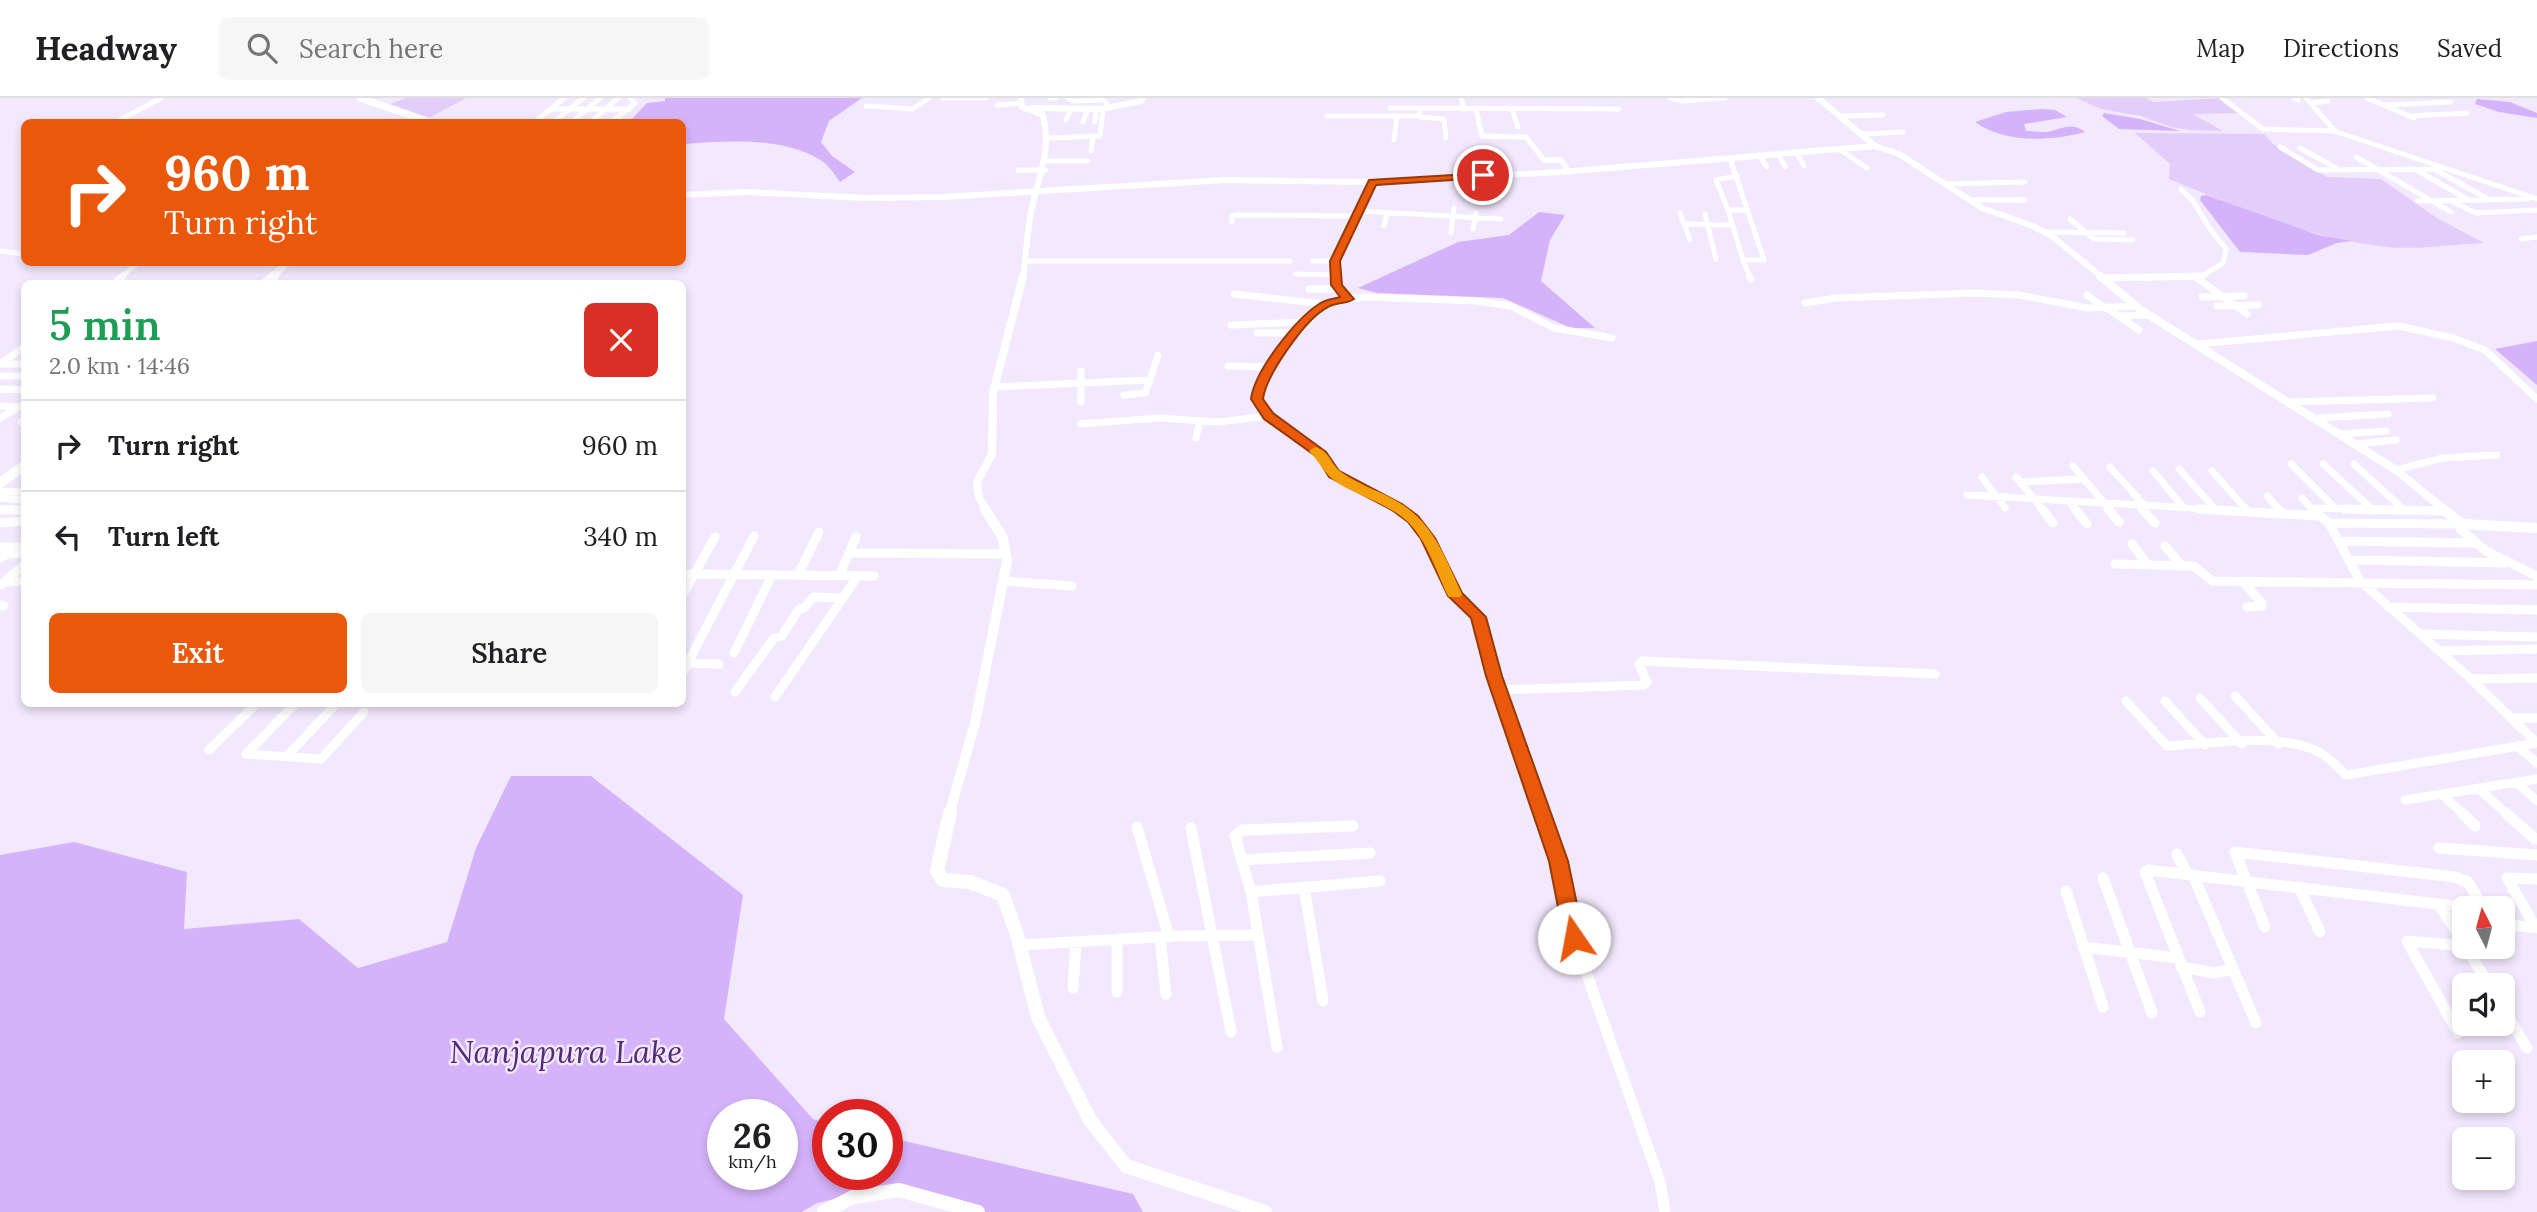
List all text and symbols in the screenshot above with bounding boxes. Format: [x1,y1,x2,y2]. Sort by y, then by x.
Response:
search box [219,17,709,80]
text: Headway [35,27,177,69]
icon: search [243,29,281,67]
text: Search here [299,32,443,65]
text: Map [2196,33,2245,64]
text: Directions [2283,33,2399,64]
text: Saved [2437,33,2502,64]
text: 960 m [164,141,310,203]
pin [1453,145,1513,205]
icon: right [49,147,140,238]
icon: arrive [1464,156,1502,194]
text: Turn right [164,202,317,243]
text: 5 min [49,298,161,352]
button: close [584,303,658,377]
text: 2.0 km · 14:46 [49,351,190,380]
icon: right [49,427,87,465]
text: Turn right [108,429,239,462]
text: 960 m [582,429,658,462]
icon: left [49,518,87,556]
text: Turn left [108,520,219,553]
text: 340 m [583,520,658,553]
button: Exit [49,613,347,693]
button: Share [361,613,658,693]
north arrow [2452,896,2515,959]
map controls [2452,896,2515,1190]
position arrow [1537,901,1611,975]
button: sound [2452,973,2515,1036]
water label: Nanjapura Lake [450,1031,682,1072]
button: + [2452,1050,2515,1113]
speed limit sign: 30 [812,1099,903,1190]
text: 26 [733,1113,772,1158]
button: − [2452,1127,2515,1190]
text: km/h [728,1150,777,1173]

